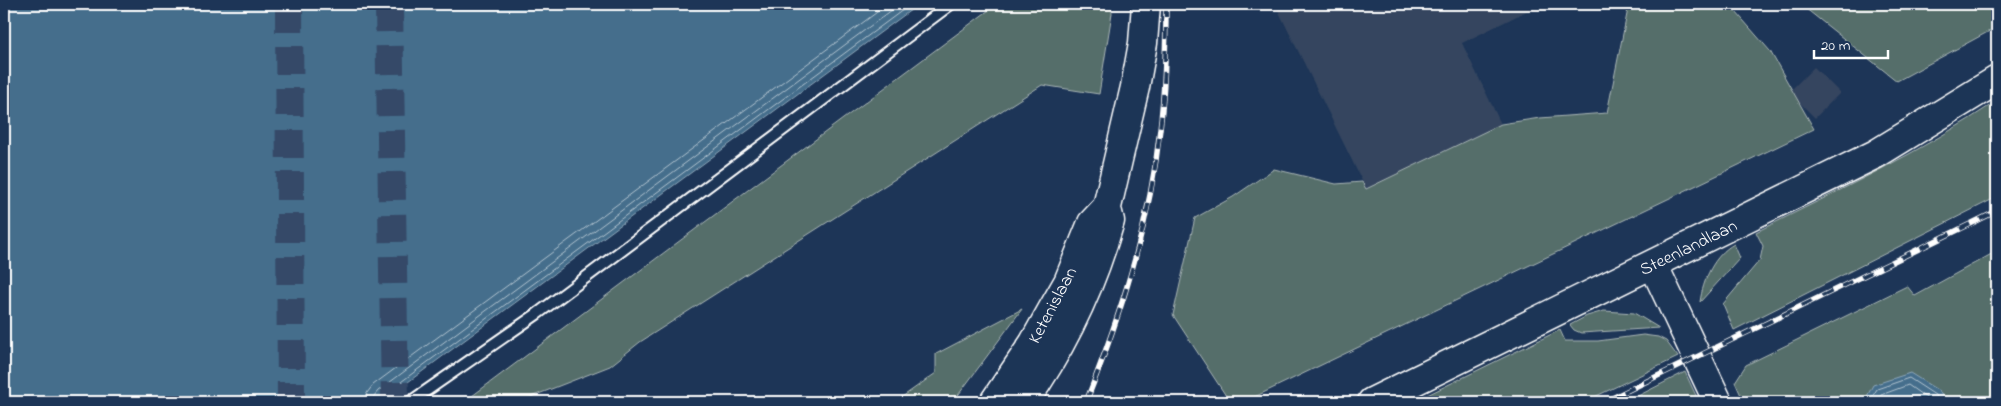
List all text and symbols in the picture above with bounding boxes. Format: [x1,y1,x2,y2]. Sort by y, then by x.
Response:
scale bar [1814,28,1887,60]
text: 20 m [1821,35,1851,57]
street label: Steenlandlaan [1636,214,1742,284]
street label: Ketenislaan [1023,263,1085,349]

